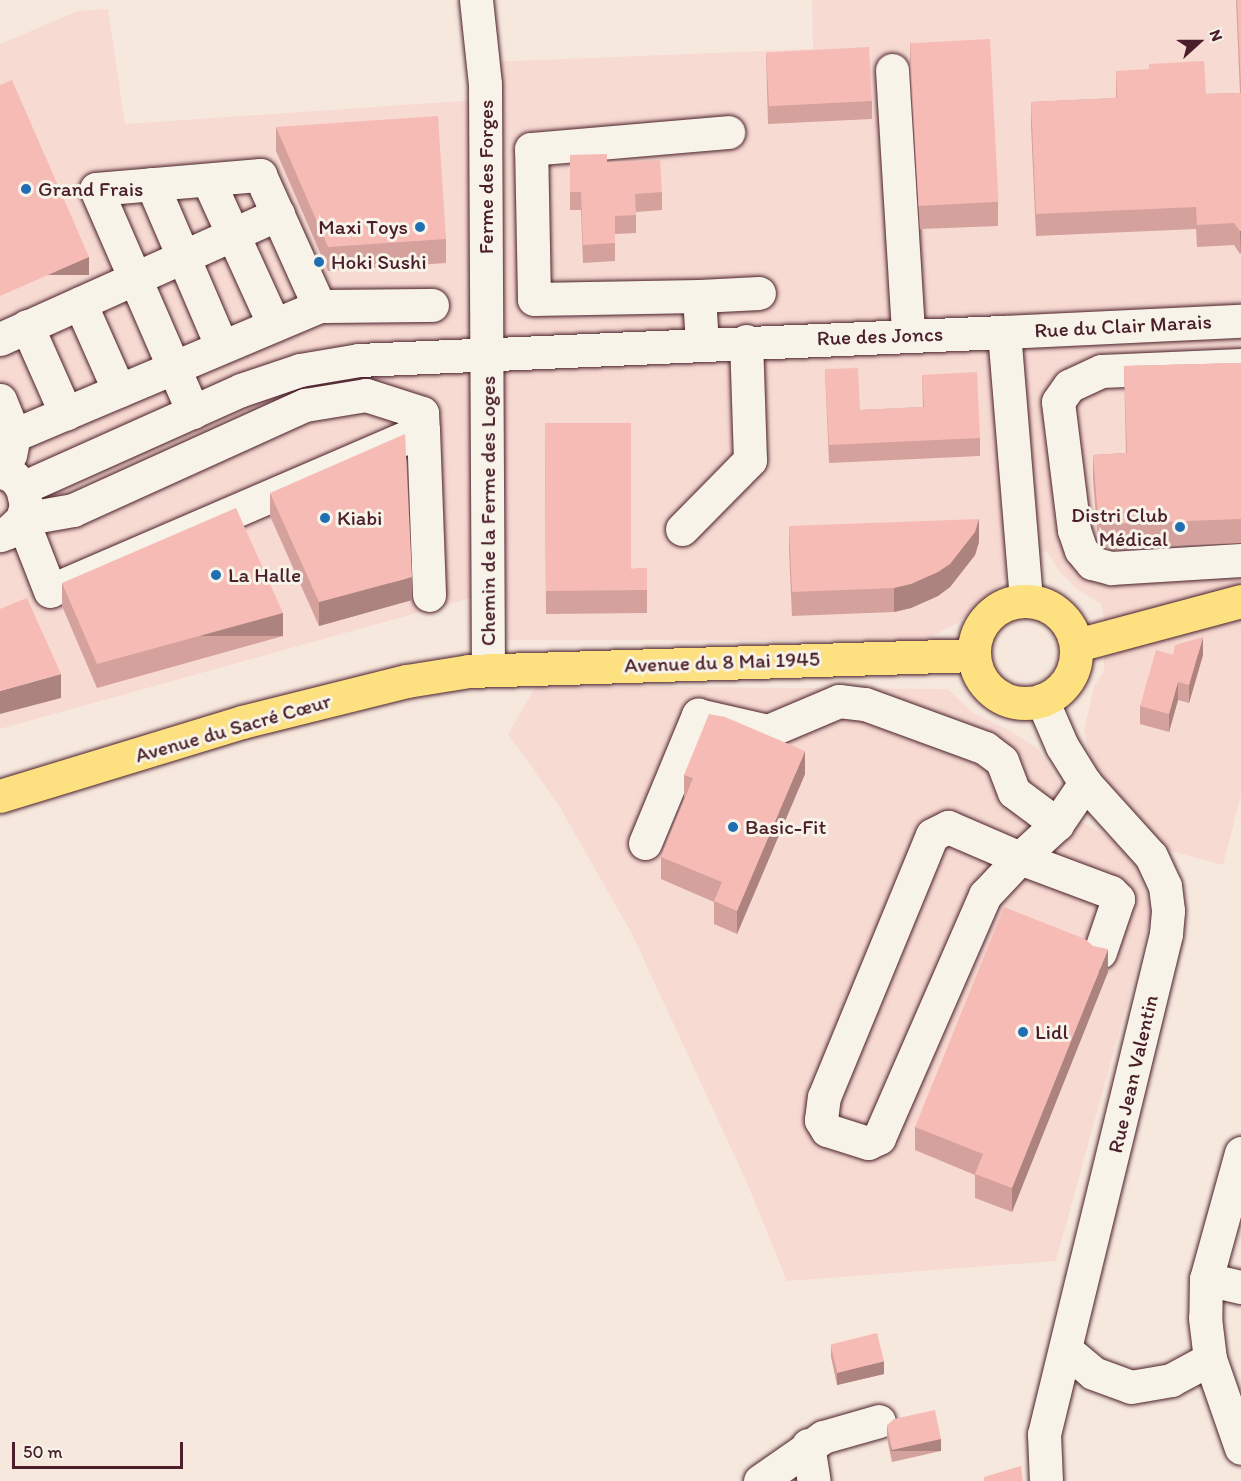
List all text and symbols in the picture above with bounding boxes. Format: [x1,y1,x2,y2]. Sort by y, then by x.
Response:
north arrow [1169,12,1229,72]
text: N [1205,27,1227,44]
street label: Ferme des Forges [473,100,499,254]
place label: Grand Frais [38,176,144,202]
marker: Grand Frais [19,182,33,196]
place label: Maxi Toys [320,214,408,240]
marker: Maxi Toys [413,220,427,234]
place label: Hoki Sushi [331,249,426,275]
marker: Hoki Sushi [312,255,326,269]
street label: Rue du Clair Marais [1034,309,1212,343]
street label: Rue des Joncs [817,321,943,351]
street label: Chemin de la Ferme des Loges [475,377,501,645]
place label: Distri Club Médical [1071,502,1168,552]
place label: Kiabi [337,505,382,531]
marker: Kiabi [318,511,332,525]
marker: Distri Club Médical [1173,520,1187,534]
place label: La Halle [228,562,302,588]
marker: La Halle [209,568,223,582]
street label: Avenue du 8 Mai 1945 [623,646,821,678]
street label: Avenue du Sacré Cœur [132,688,334,768]
place label: Basic-Fit [745,814,826,840]
marker: Basic-Fit [726,820,740,834]
street label: Rue Jean Valentin [1103,993,1163,1155]
place label: Lidl [1035,1019,1069,1045]
marker: Lidl [1016,1025,1030,1039]
scale bar [15,1430,186,1468]
text: 50 m [23,1441,63,1463]

